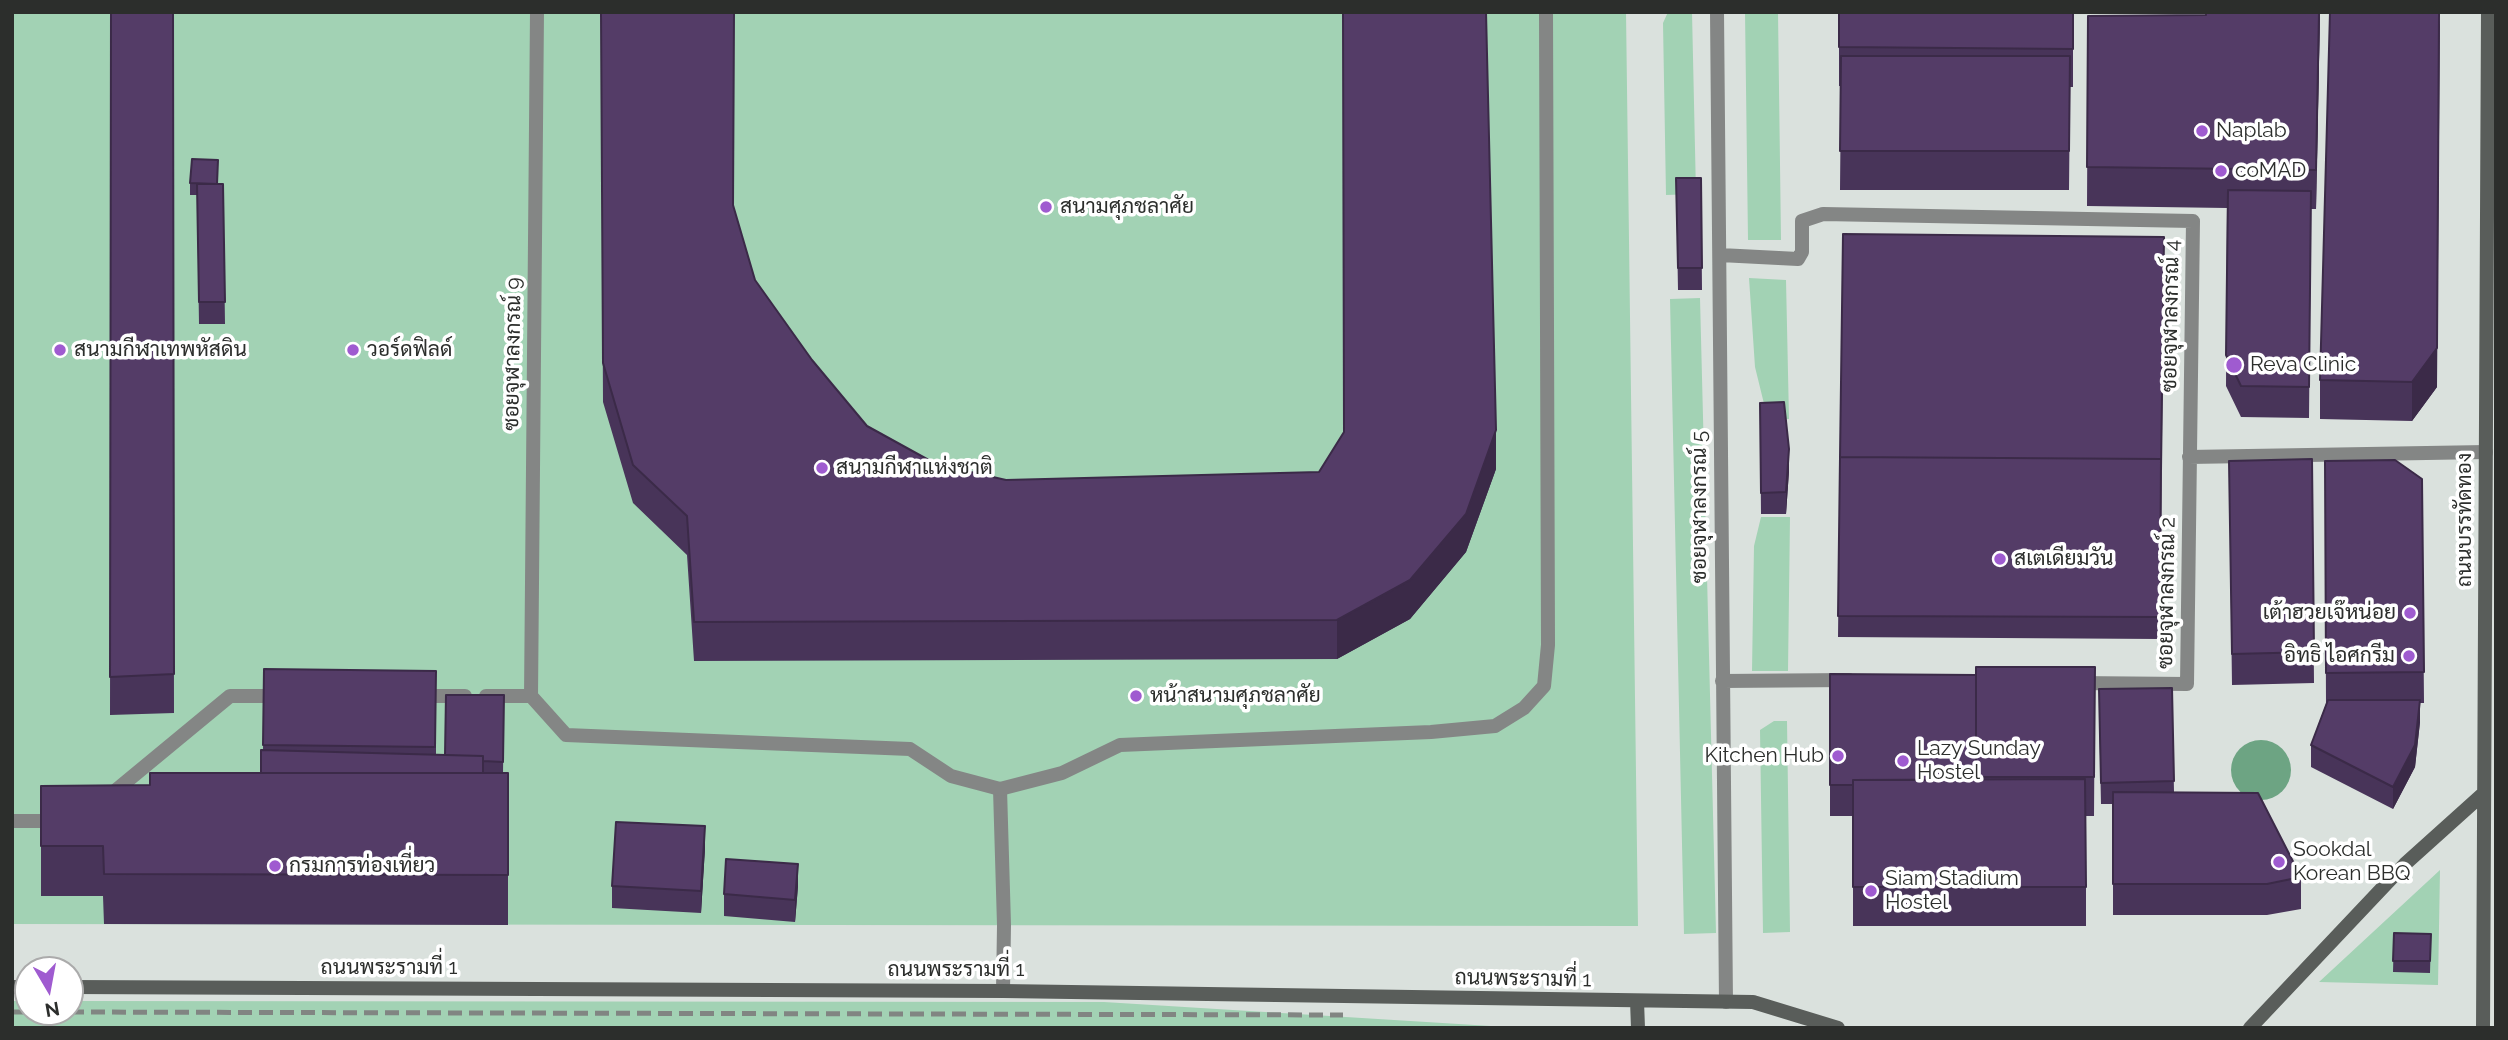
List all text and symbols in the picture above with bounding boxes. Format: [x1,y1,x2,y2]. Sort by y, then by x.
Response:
place label: Naplab [2216,118,2287,144]
marker: Naplab [2194,123,2210,139]
place label: coMAD [2235,158,2306,184]
marker: coMAD [2213,163,2229,179]
place label: สนามศุภชลาศัย [1060,194,1194,220]
marker: สนามศุภชลาศัย [1038,199,1054,215]
street label: ซอยจุฬาลงกรณ์ 4 [2157,240,2185,392]
street label: ซอยจุฬาลงกรณ์ 9 [499,277,527,431]
place label: สนามกีฬาเทพหัสดิน [74,337,247,363]
place label: วอร์ดฟิลด์ [367,337,452,363]
marker: สนามกีฬาเทพหัสดิน [52,342,68,358]
marker: วอร์ดฟิลด์ [345,342,361,358]
place label: Reva Clinic [2250,352,2356,378]
marker: Reva Clinic [2224,355,2244,375]
street label: ซอยจุฬาลงกรณ์ 5 [1687,431,1713,583]
street label: ถนนบรรทัดทอง [2452,453,2478,587]
place label: สนามกีฬาแห่งชาติ [836,455,993,481]
marker: สนามกีฬาแห่งชาติ [814,460,830,476]
street label: ซอยจุฬาลงกรณ์ 2 [2153,517,2181,669]
place label: สเตเดียมวัน [2014,546,2113,572]
marker: สเตเดียมวัน [1992,551,2008,567]
place label: เต้าฮวยเจ๊หน่อย [2263,600,2396,626]
marker: เต้าฮวยเจ๊หน่อย [2402,605,2418,621]
place label: อิทธิ ไอศกรีม [2284,643,2395,669]
marker: อิทธิ ไอศกรีม [2401,648,2417,664]
place label: หน้าสนามศุภชลาศัย [1150,683,1321,709]
marker: หน้าสนามศุภชลาศัย [1128,688,1144,704]
place label: Lazy Sunday Hostel [1917,736,2041,786]
place label: Kitchen Hub [1704,743,1824,769]
marker: Kitchen Hub [1830,748,1846,764]
marker: Lazy Sunday Hostel [1895,753,1911,769]
place label: Sookdal Korean BBQ [2293,837,2410,887]
place label: กรมการท่องเที่ยว [289,853,435,879]
marker: Sookdal Korean BBQ [2271,854,2287,870]
marker: กรมการท่องเที่ยว [267,858,283,874]
place label: Siam Stadium Hostel [1885,866,2019,916]
marker: Siam Stadium Hostel [1863,883,1879,899]
street label: ถนนพระรามที่ 1 [321,955,457,981]
north arrow [14,956,84,1026]
street label: ถนนพระรามที่ 1 [888,957,1024,983]
street label: ถนนพระรามที่ 1 [1454,965,1592,993]
text: N [43,998,61,1022]

